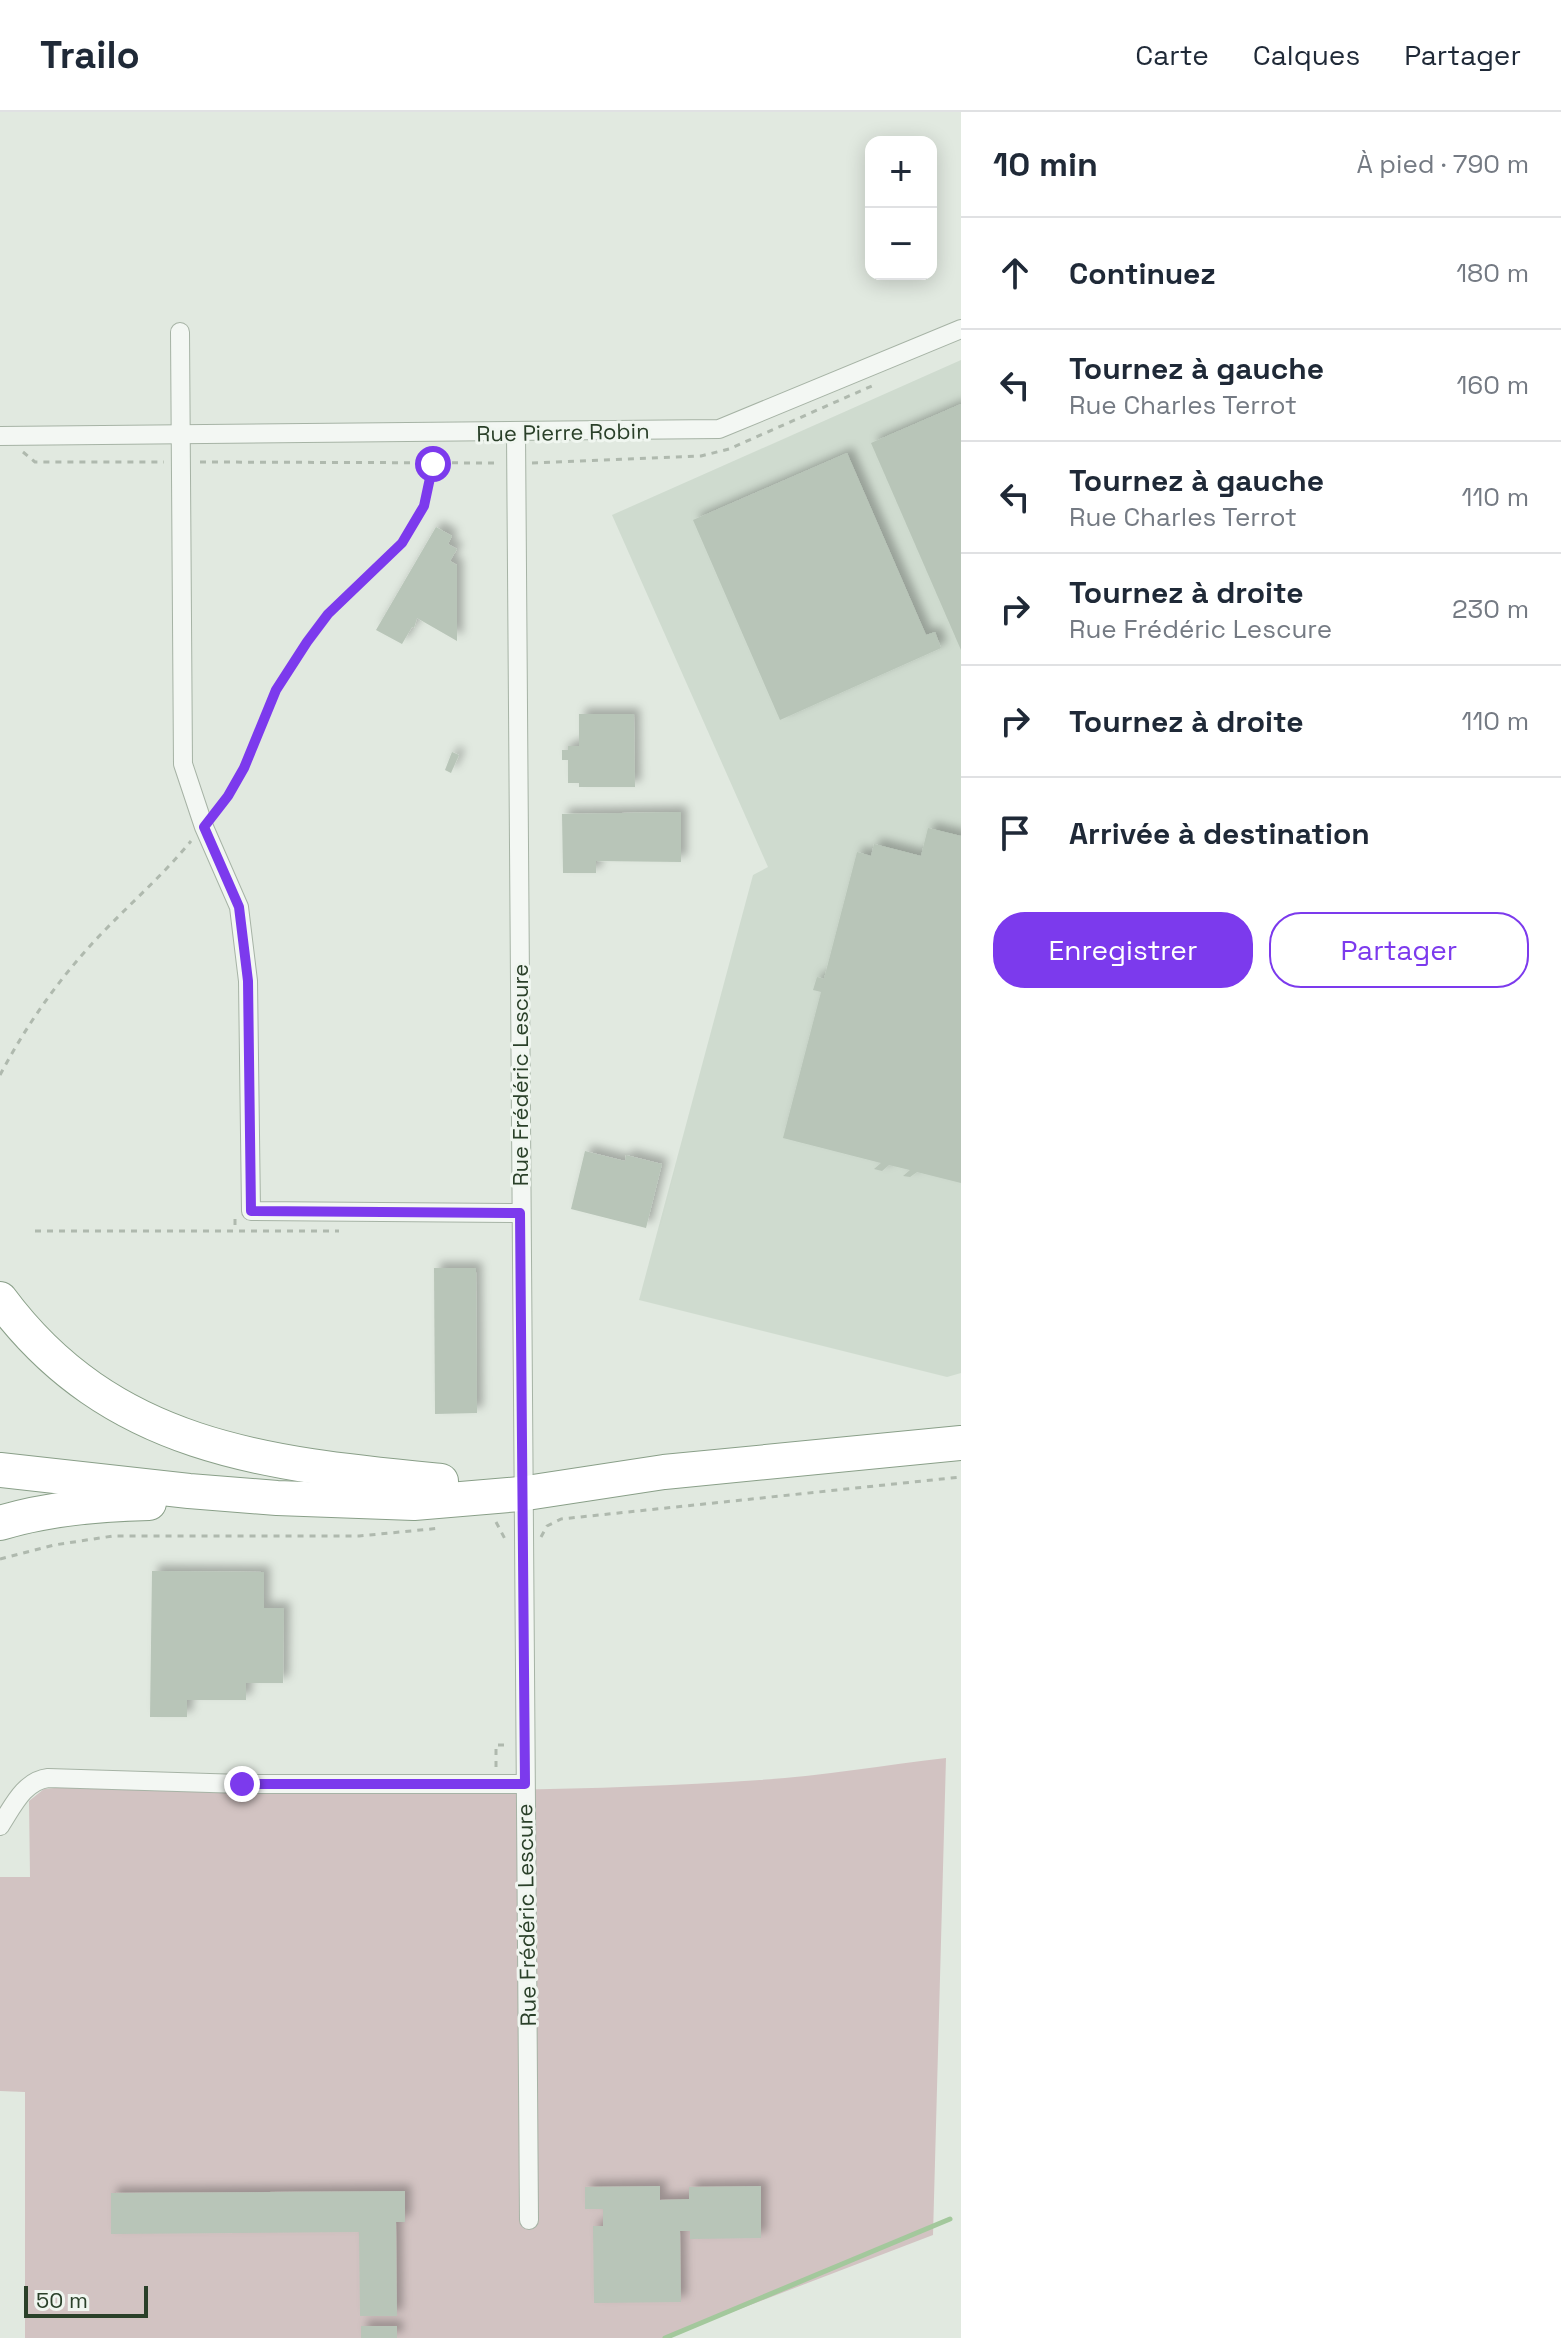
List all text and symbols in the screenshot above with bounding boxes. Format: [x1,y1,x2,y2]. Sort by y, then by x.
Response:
text: Trailo [40,31,140,79]
text: Carte [1135,37,1209,73]
text: Calques [1253,37,1360,73]
text: Partager [1404,37,1521,73]
map controls [865,136,937,280]
button: + [865,136,937,208]
text: 10 min [993,143,1098,186]
text: À pied · 790 m [1357,147,1529,181]
button: − [865,208,937,280]
icon: ahead [993,251,1037,295]
text: Continuez [1069,254,1216,293]
text: 180 m [1456,256,1529,290]
text: Tournez à gauche [1069,349,1324,388]
icon: left [993,363,1037,407]
text: 160 m [1457,368,1529,402]
text: Rue Charles Terrot [1069,388,1297,422]
street label: Rue Pierre Robin [476,416,650,448]
route start [415,446,451,482]
text: Tournez à gauche [1069,461,1324,500]
icon: left [993,475,1037,519]
text: 110 m [1462,480,1529,514]
text: Rue Charles Terrot [1069,500,1297,534]
text: Tournez à droite [1069,573,1303,612]
icon: right [993,587,1037,631]
text: 230 m [1452,592,1529,626]
text: Rue Frédéric Lescure [1069,612,1332,646]
icon: right [993,699,1037,743]
text: Tournez à droite [1069,702,1303,741]
text: 110 m [1462,704,1529,738]
icon: arrive [993,811,1037,855]
text: Arrivée à destination [1069,814,1370,853]
button: Enregistrer [993,912,1253,988]
button: Partager [1269,912,1529,988]
street label: Rue Frédéric Lescure [506,964,534,1186]
route end [224,1766,260,1802]
street label: Rue Frédéric Lescure [510,1803,542,2027]
scale bar [24,2282,148,2318]
text: 50 m [36,2286,88,2314]

